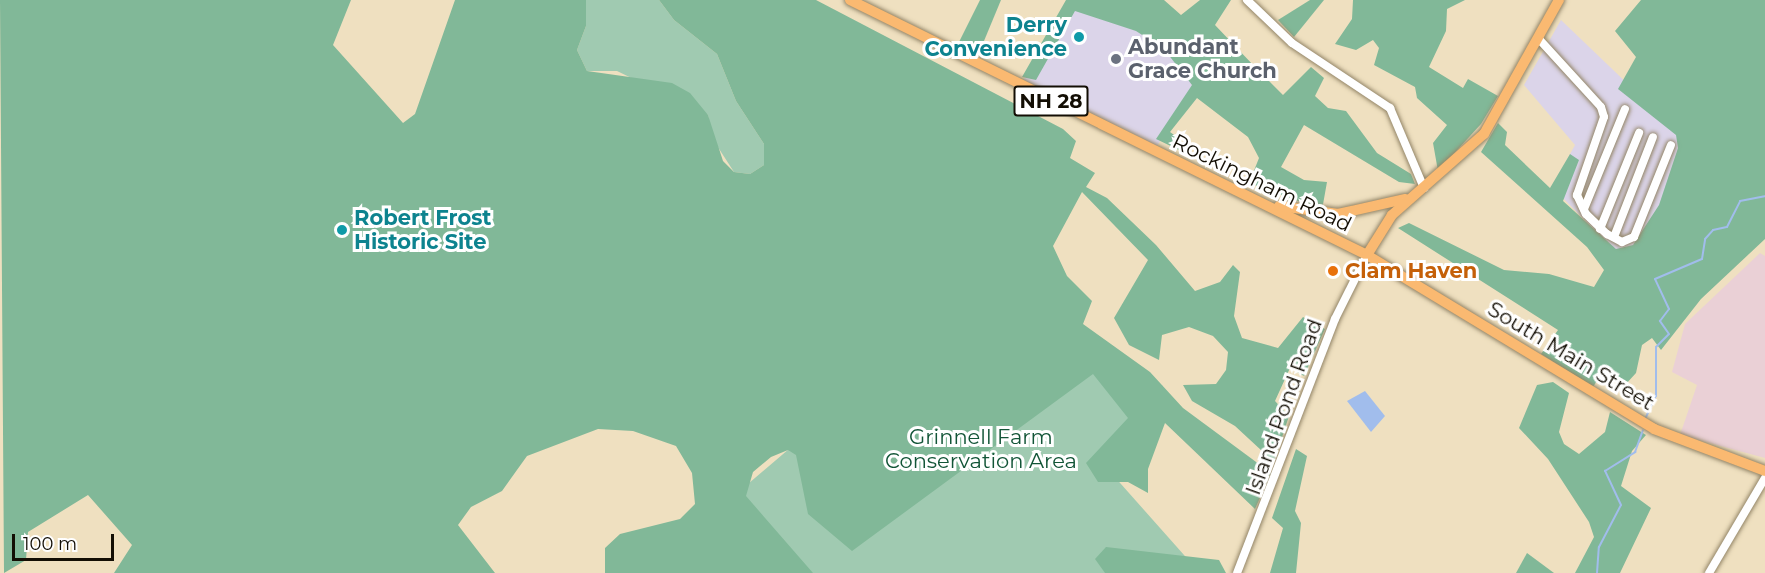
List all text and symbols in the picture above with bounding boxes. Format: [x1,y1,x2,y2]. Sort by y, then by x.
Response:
place label: Derry Convenience [924,12,1067,62]
marker: Derry Convenience [1072,30,1086,44]
place label: Abundant Grace Church [1128,34,1277,84]
marker: Abundant Grace Church [1109,52,1123,66]
road number: NH 28 [1014,84,1088,118]
street label: Rockingham Road [1168,129,1356,237]
place label: Robert Frost Historic Site [354,205,491,255]
marker: Robert Frost Historic Site [335,223,349,237]
place label: Clam Haven [1345,258,1477,284]
marker: Clam Haven [1326,264,1340,278]
street label: South Main Street [1483,296,1659,416]
street label: Island Pond Road [1240,316,1328,498]
park label: Grinnell Farm Conservation Area [885,424,1077,474]
scale bar [15,522,117,560]
text: 100 m [23,533,77,555]

